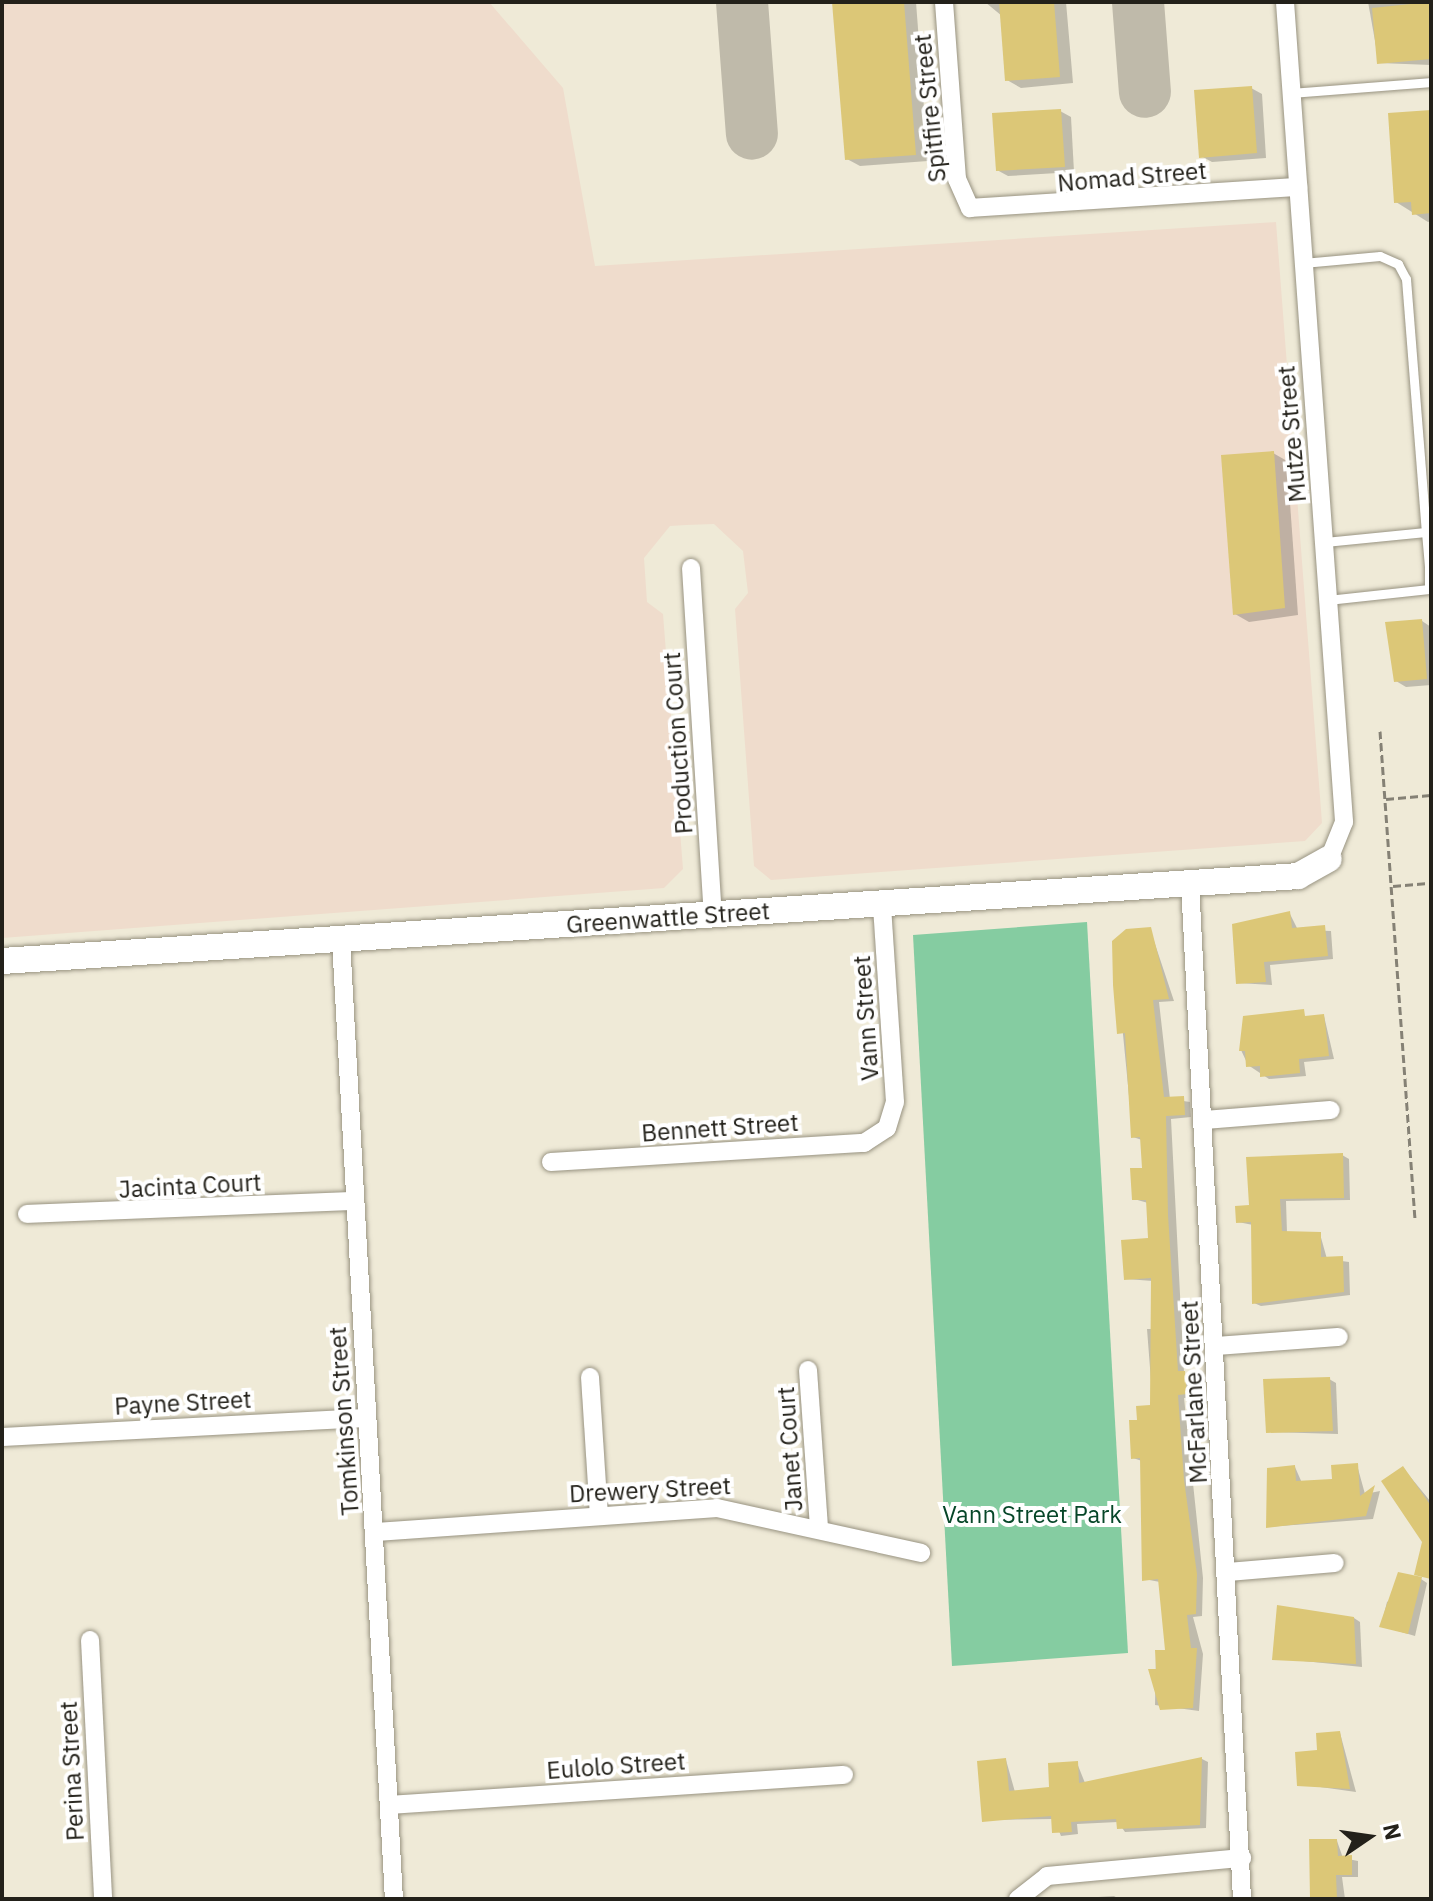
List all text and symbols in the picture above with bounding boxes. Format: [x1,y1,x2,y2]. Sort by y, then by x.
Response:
street label: Spitfire Street [908,32,952,184]
street label: Nomad Street [1056,156,1208,198]
street label: Mutze Street [1272,364,1312,504]
street label: Production Court [657,651,699,835]
street label: Greenwattle Street [565,897,771,939]
street label: Vann Street [847,954,885,1082]
street label: Bennett Street [640,1108,800,1148]
street label: Jacinta Court [118,1168,262,1204]
street label: McFarlane Street [1175,1300,1213,1484]
street label: Tomkinson Street [323,1326,365,1516]
street label: Payne Street [114,1385,252,1421]
street label: Janet Court [771,1386,809,1512]
street label: Drewery Street [568,1471,732,1509]
park label: Vann Street Park [942,1501,1122,1529]
street label: Perina Street [54,1700,90,1842]
street label: Eulolo Street [546,1747,686,1785]
north arrow [1329,1797,1409,1877]
text: N [1377,1820,1409,1843]

